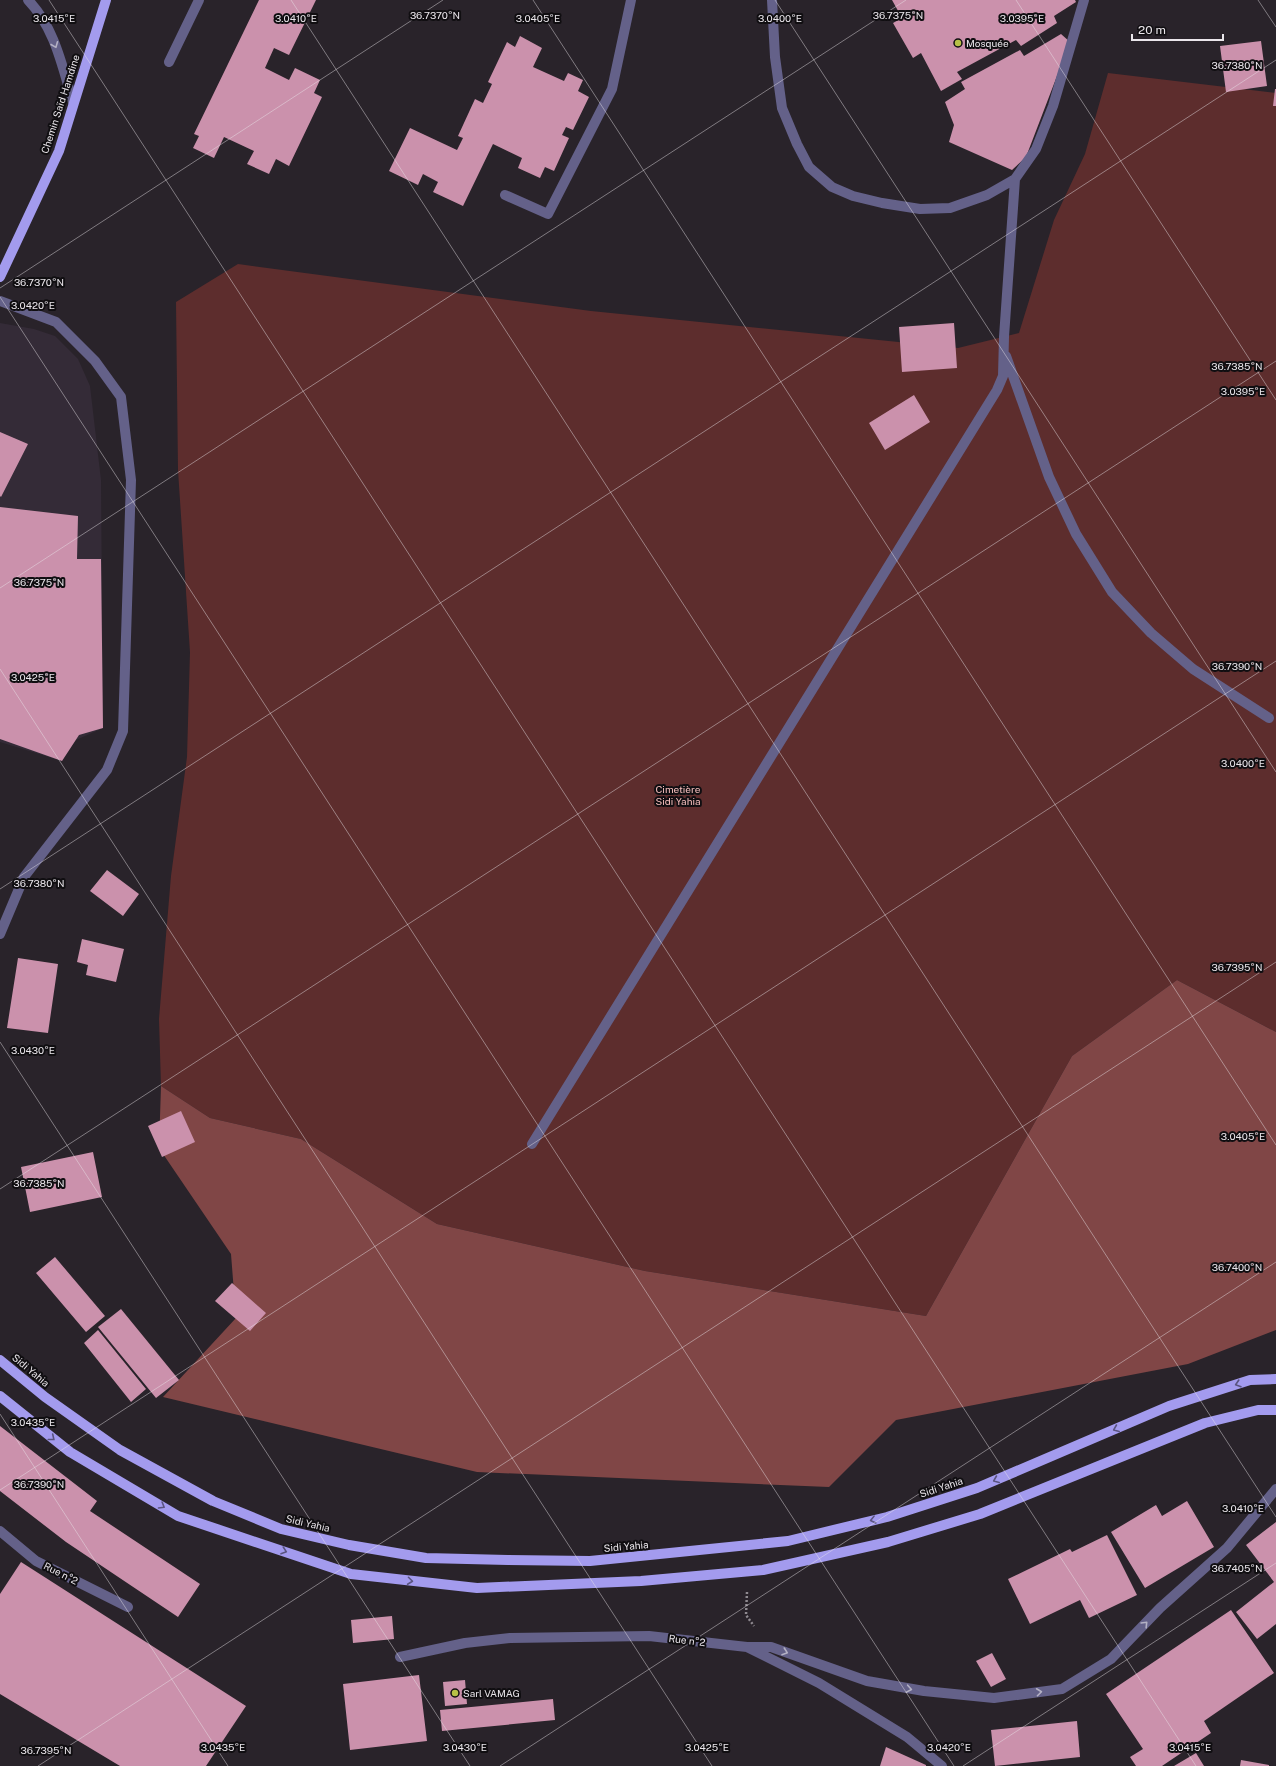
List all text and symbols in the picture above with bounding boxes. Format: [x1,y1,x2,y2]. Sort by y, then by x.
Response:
text: 36.7370°N [410,9,460,21]
text: 36.7375°N [873,9,923,21]
text: 3.0415°E [33,12,75,24]
text: 3.0410°E [275,12,317,24]
text: 3.0405°E [516,12,560,24]
text: 3.0400°E [758,12,802,24]
text: 3.0395°E [1000,12,1044,24]
scale bar [1132,16,1223,42]
text: 20 m [1138,23,1166,37]
place label: Mosquée [966,37,1009,49]
marker: Mosquée [953,38,963,48]
one-way arrow [51,41,59,48]
street label: Chemin Saïd Hamdine [38,53,82,155]
text: 36.7380°N [1212,59,1262,71]
text: 36.7370°N [14,276,64,288]
text: 3.0420°E [11,299,55,311]
text: 36.7385°N [1211,360,1263,372]
text: 3.0395°E [1221,385,1265,397]
text: 36.7375°N [14,576,64,588]
text: 36.7390°N [1212,660,1262,672]
text: 3.0425°E [11,671,55,683]
text: 3.0400°E [1221,757,1265,769]
park label: Cimetière Sidi Yahia [655,783,701,807]
text: 36.7380°N [14,877,64,889]
text: 36.7395°N [1211,961,1263,973]
text: 3.0430°E [11,1044,55,1056]
text: 3.0405°E [1221,1130,1265,1142]
text: 36.7385°N [13,1177,65,1189]
text: 36.7400°N [1212,1261,1262,1273]
street label: Sidi Yahia [10,1351,52,1389]
one-way arrow [1234,1379,1241,1387]
text: 3.0435°E [11,1416,55,1428]
one-way arrow [1112,1424,1119,1432]
one-way arrow [48,1433,55,1440]
street label: Sidi Yahia [918,1474,964,1500]
one-way arrow [993,1475,1001,1483]
text: 36.7390°N [14,1478,64,1490]
one-way arrow [158,1502,165,1509]
text: 3.0410°E [1222,1502,1264,1514]
street label: Sidi Yahia [285,1512,331,1534]
one-way arrow [870,1516,876,1524]
street label: Sidi Yahia [603,1538,649,1554]
one-way arrow [280,1546,287,1555]
street label: Rue n°2 [42,1559,80,1587]
text: 36.7405°N [1212,1562,1262,1574]
one-way arrow [407,1576,413,1585]
one-way arrow [1140,1621,1148,1629]
street label: Rue n°2 [668,1632,706,1648]
one-way arrow [781,1648,788,1656]
one-way arrow [906,1684,913,1692]
place label: Sarl VAMAG [463,1687,520,1699]
marker: Sarl VAMAG [450,1688,460,1698]
one-way arrow [1035,1688,1042,1697]
text: 3.0435°E [201,1741,245,1753]
text: 3.0430°E [443,1741,487,1753]
text: 3.0425°E [685,1741,729,1753]
text: 3.0420°E [927,1741,971,1753]
text: 3.0415°E [1169,1741,1211,1753]
text: 36.7395°N [20,1744,72,1756]

